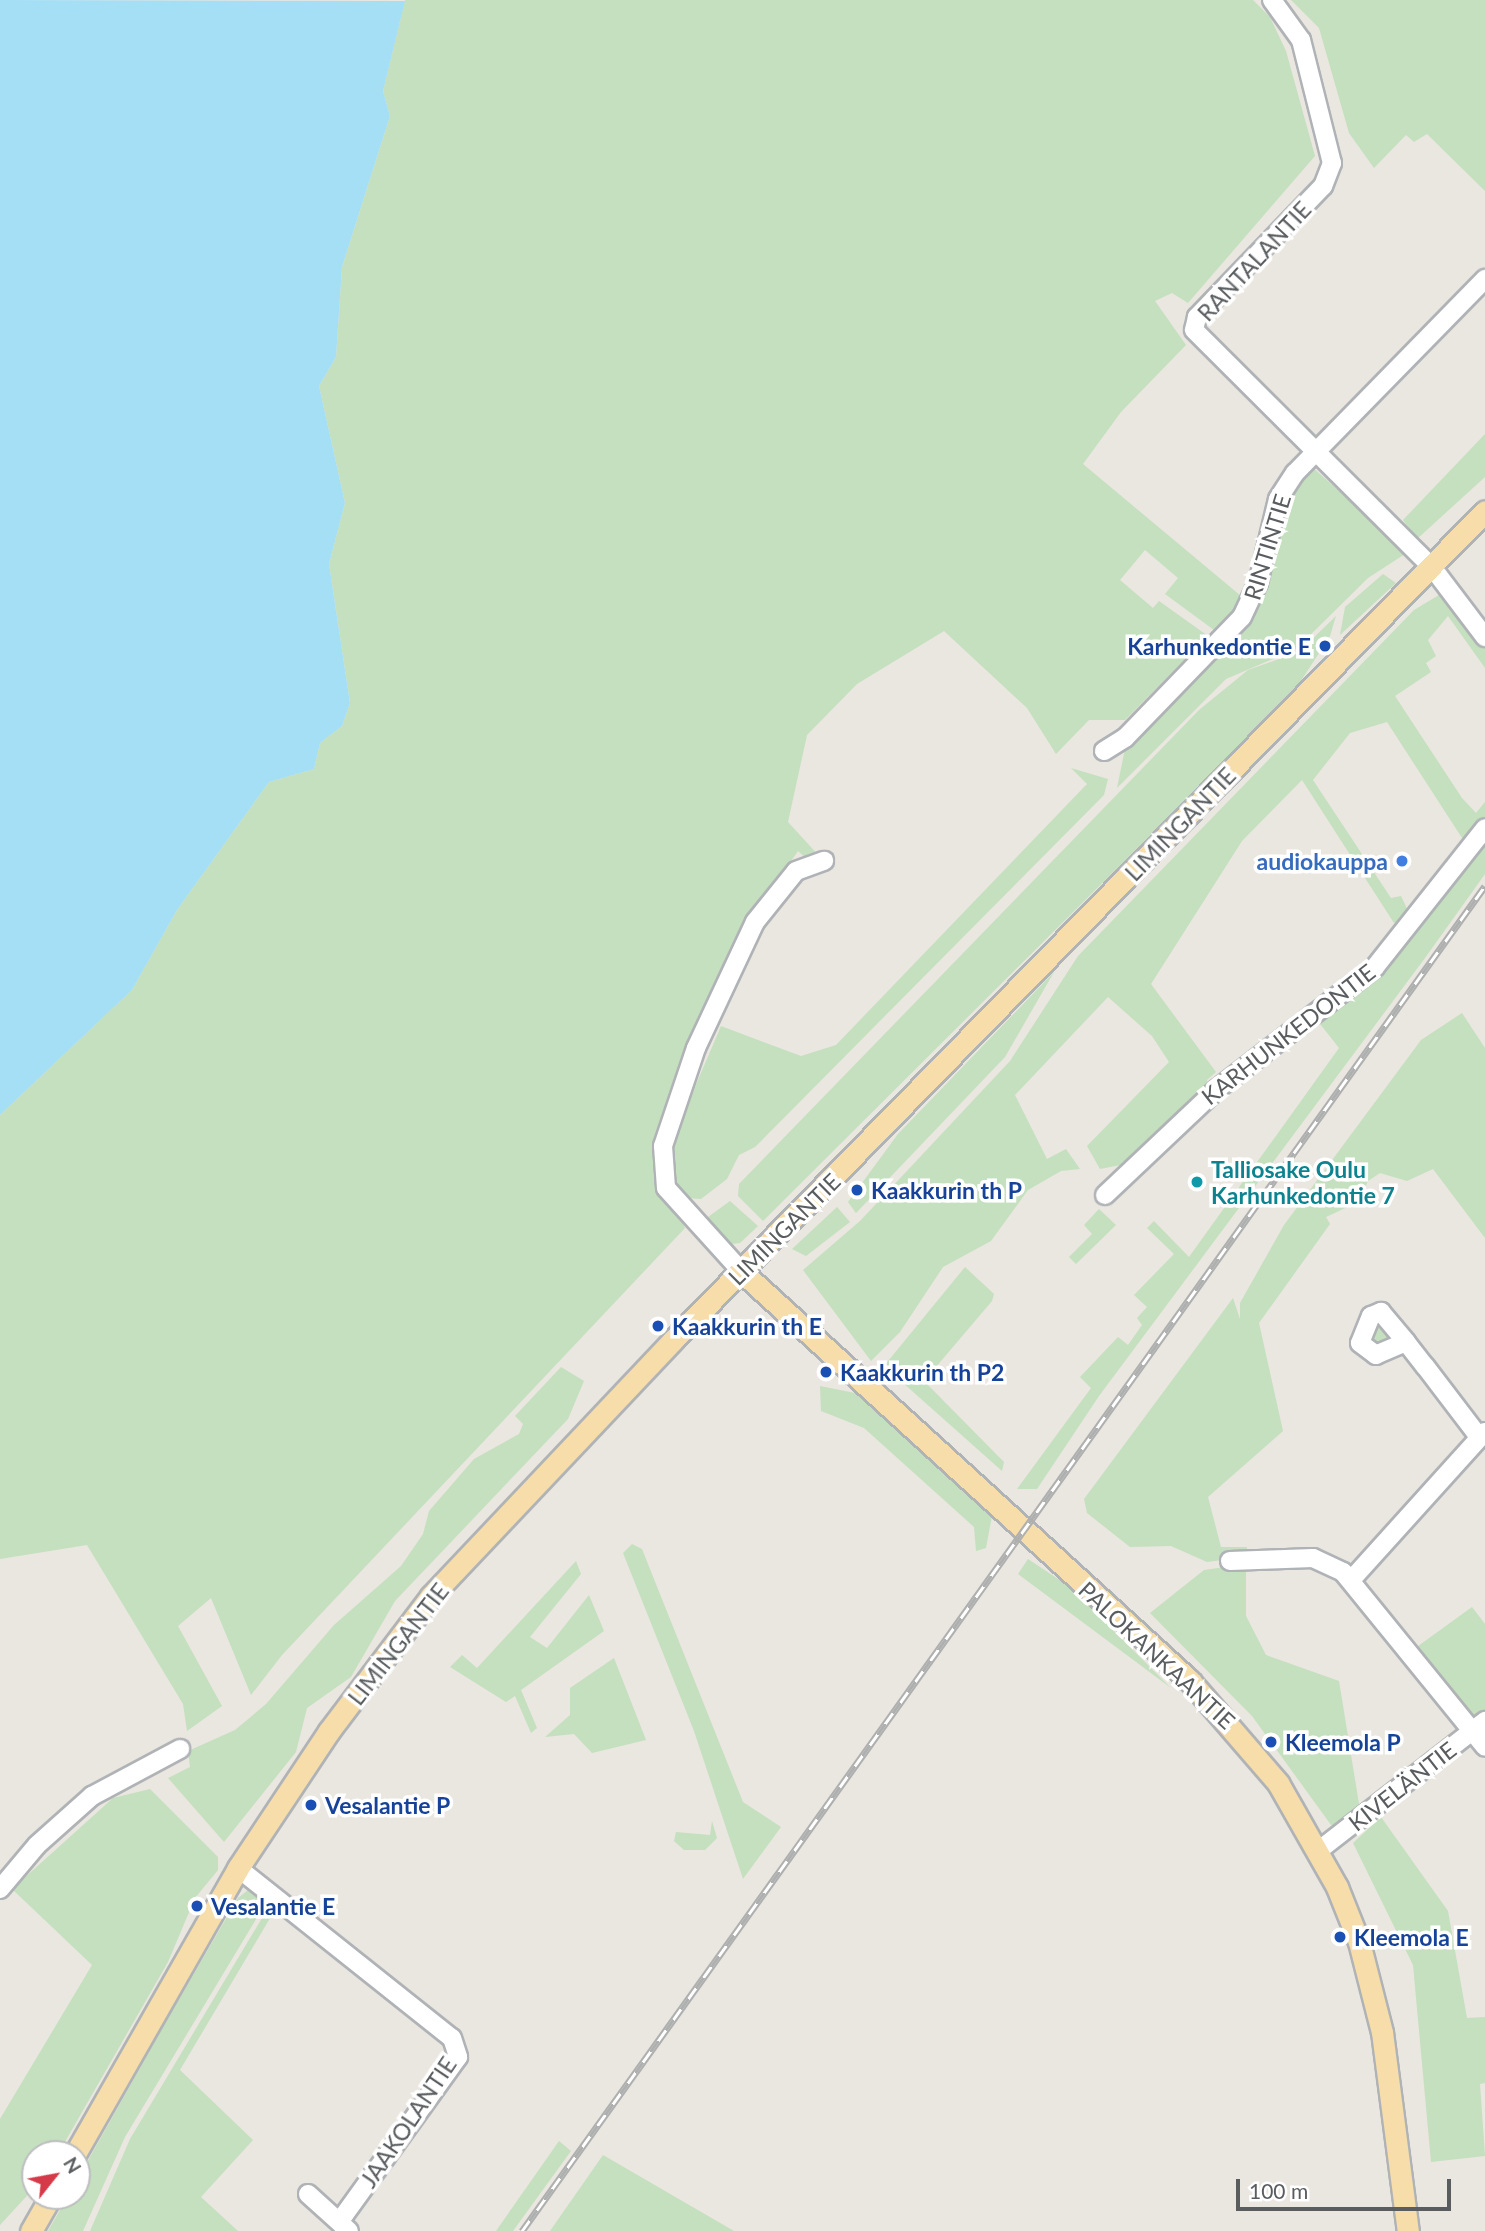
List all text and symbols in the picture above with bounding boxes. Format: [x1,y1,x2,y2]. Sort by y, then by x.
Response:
street label: RANTALANTIE [1192,196,1316,326]
street label: RINTINTIE [1238,491,1296,603]
place label: Karhunkedontie E [1127,632,1311,660]
marker: Karhunkedontie E [1317,638,1333,654]
street label: LIMINGANTIE [1119,762,1241,886]
place label: audiokauppa [1257,847,1388,875]
marker: audiokauppa [1394,853,1410,869]
street label: KARHUNKEDONTIE [1196,958,1380,1110]
place label: Talliosake Oulu Karhunkedontie 7 [1211,1155,1395,1209]
street label: LIMINGANTIE [722,1167,846,1291]
marker: Talliosake Oulu Karhunkedontie 7 [1189,1174,1205,1190]
place label: Kaakkurin th P [871,1176,1022,1204]
marker: Kaakkurin th P [849,1182,865,1198]
place label: Kaakkurin th E [672,1312,822,1340]
marker: Kaakkurin th E [650,1318,666,1334]
place label: Kaakkurin th P2 [840,1358,1004,1386]
marker: Kaakkurin th P2 [818,1364,834,1380]
street label: PALOKANKAANTIE [1073,1576,1241,1734]
street label: LIMINGANTIE [342,1578,454,1710]
place label: Kleemola P [1285,1728,1401,1756]
marker: Kleemola P [1263,1734,1279,1750]
street label: KIVELÄNTIE [1343,1735,1461,1837]
place label: Vesalantie P [325,1791,450,1819]
marker: Vesalantie P [303,1797,319,1813]
place label: Vesalantie E [211,1892,335,1920]
marker: Vesalantie E [189,1898,205,1914]
place label: Kleemola E [1354,1923,1469,1951]
marker: Kleemola E [1332,1929,1348,1945]
street label: JAAKOLANTIE [354,2051,462,2193]
north arrow [21,2140,91,2210]
text: N [59,2153,86,2177]
scale bar [1240,2164,1455,2208]
text: 100 m [1249,2178,1308,2203]

